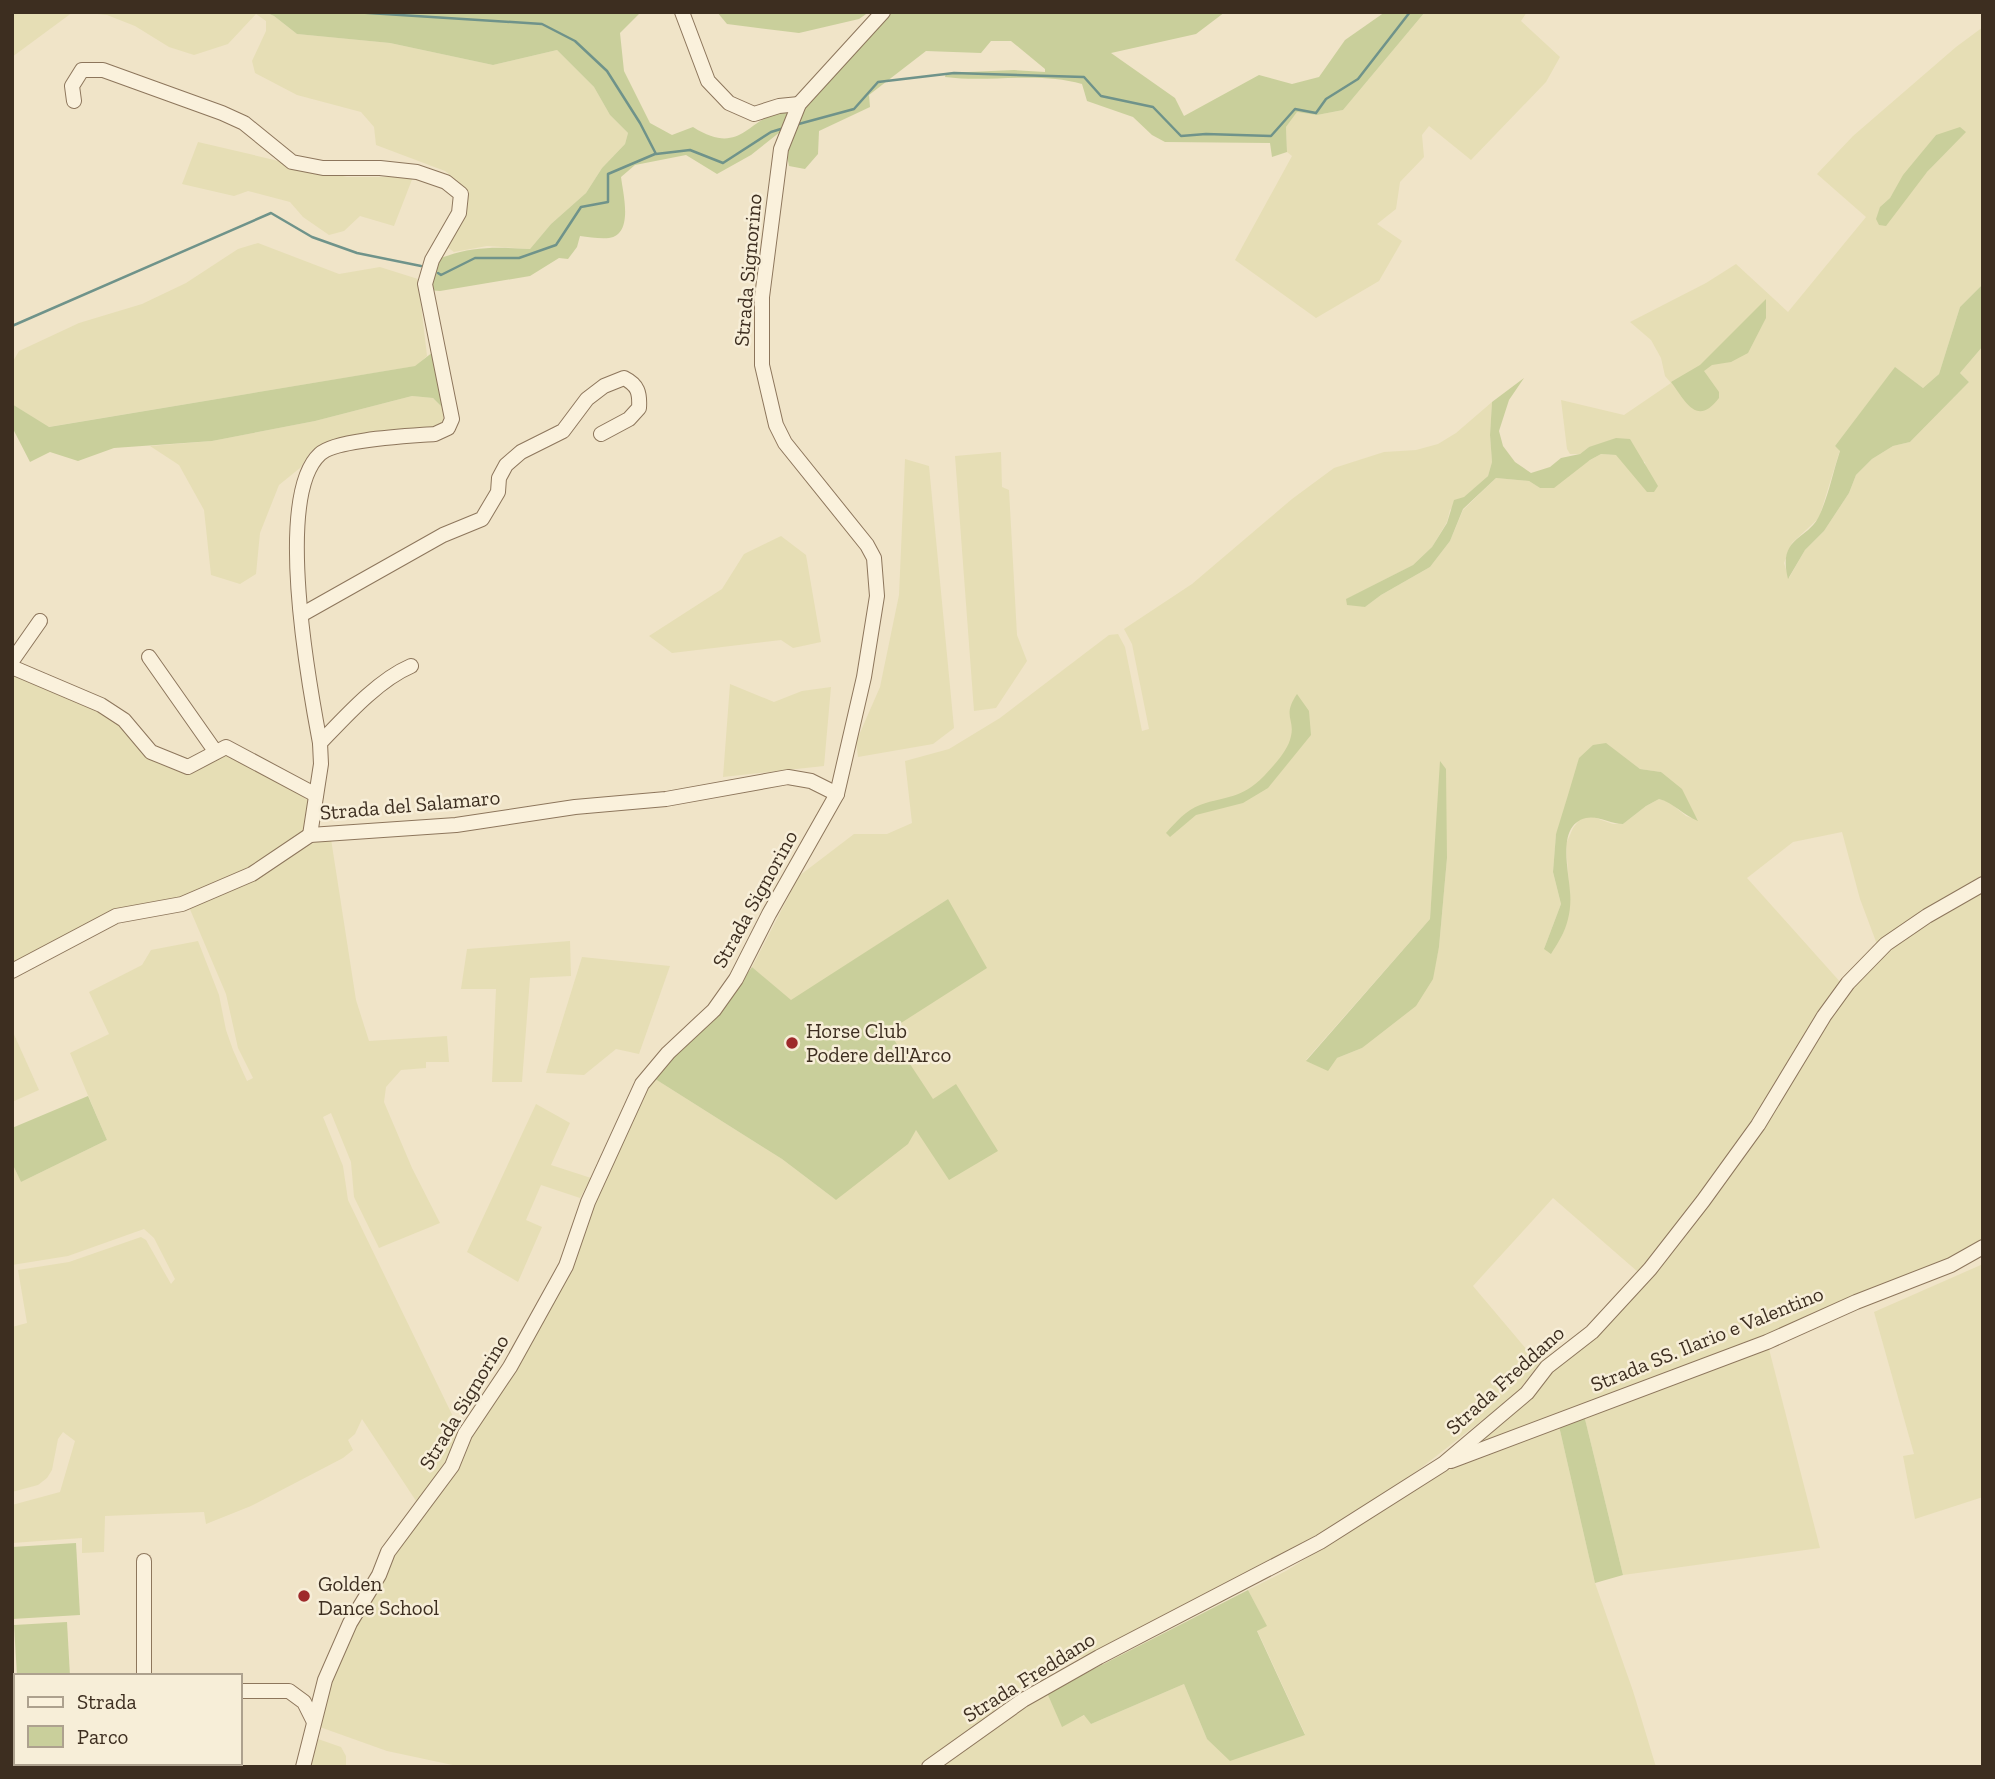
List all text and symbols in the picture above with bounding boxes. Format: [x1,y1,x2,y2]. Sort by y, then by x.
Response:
street label: Strada Signorino [728,193,767,347]
street label: Strada del Salamaro [319,784,501,825]
street label: Strada Signorino [706,826,803,972]
place label: Horse Club Podere dell'Arco [806,1018,951,1067]
marker: Horse Club Podere dell'Arco [784,1035,800,1051]
street label: Strada SS. Ilario e Valentino [1587,1280,1827,1397]
street label: Strada Freddano [1440,1320,1569,1439]
street label: Strada Signorino [413,1330,514,1474]
place label: Golden Dance School [318,1571,439,1620]
marker: Golden Dance School [296,1588,312,1604]
street label: Strada Freddano [958,1626,1099,1727]
legend [14,1674,242,1765]
text: Strada [77,1689,137,1714]
text: Parco [77,1724,128,1749]

